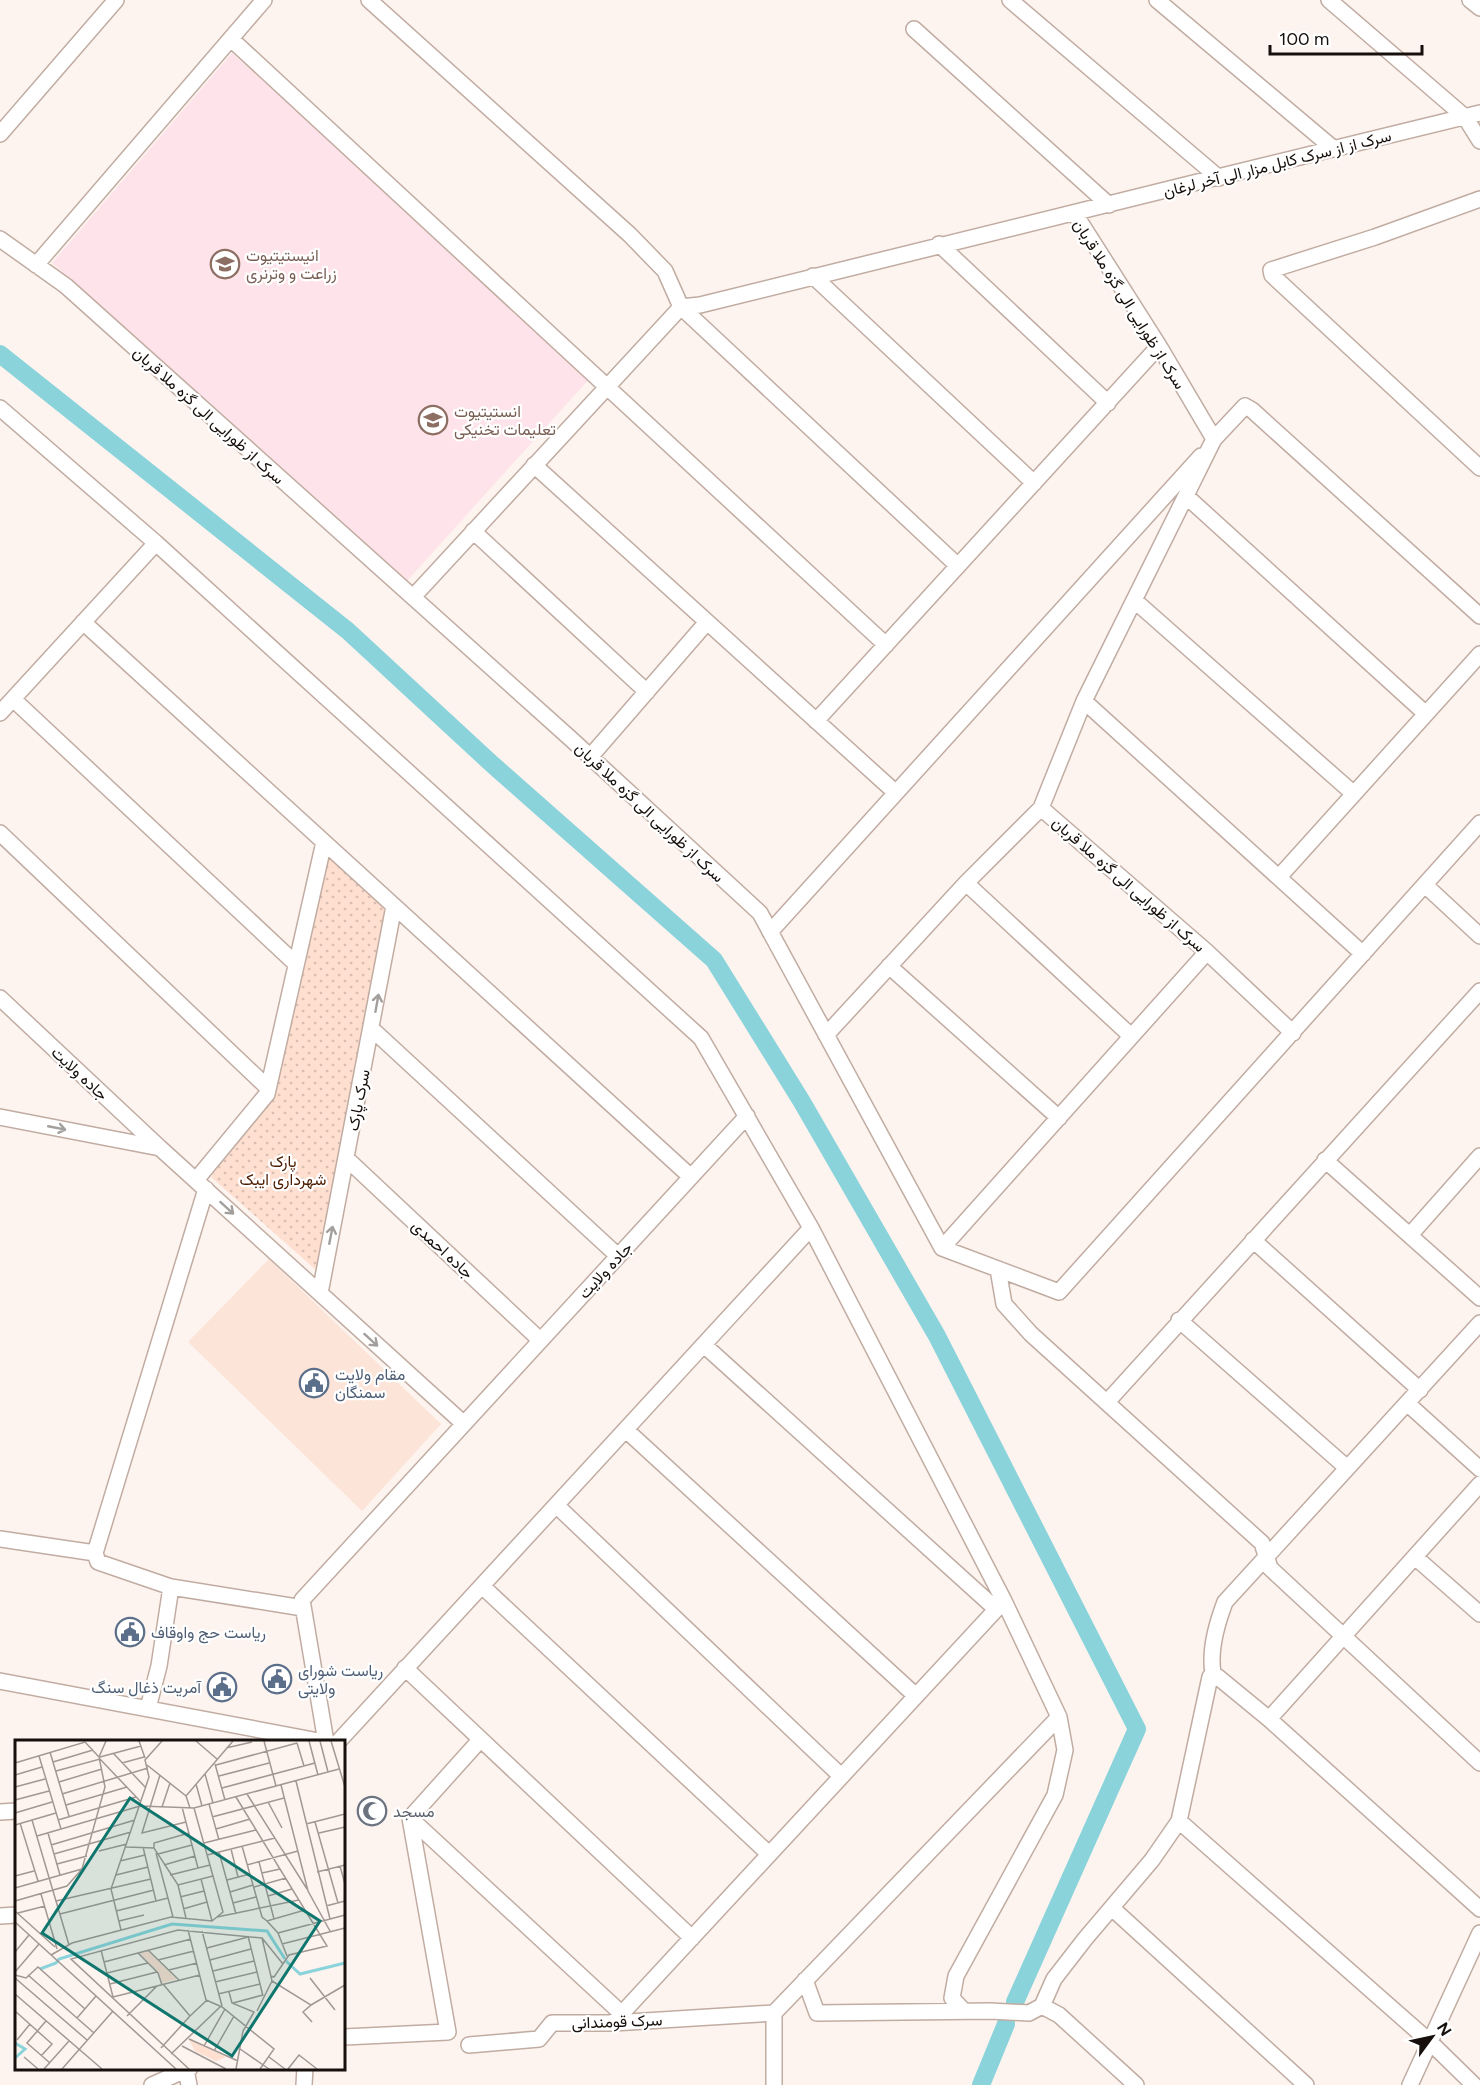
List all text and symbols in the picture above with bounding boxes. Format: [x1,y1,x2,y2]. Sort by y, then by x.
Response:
scale bar [1270,18,1422,56]
text: 100 m [1279,28,1329,50]
street label: سرک از از سرک کابل مزار الی آخر لرغان [1161,126,1393,202]
street label: سرک از ظورایی الی گزه ملا قربان [1069,216,1190,393]
place label: انیستیتیوت زراعت و وترنری [246,246,337,284]
school or university icon: انیستیتیوت زراعت و وترنری [209,248,241,280]
street label: سرک از ظورایی الی گزه ملا قربان [129,343,288,489]
place label: انستیتیوت تعلیمات تخنیکی [454,402,556,440]
school or university icon: انستیتیوت تعلیمات تخنیکی [417,404,449,436]
street label: سرک از ظورایی الی گزه ملا قربان [571,738,728,887]
street label: سرک از ظورایی الی گزه ملا قربان [1048,813,1209,957]
one-way arrow [372,994,383,1013]
street label: جاده ولایت [47,1043,112,1105]
street label: سرک پارک [343,1068,376,1133]
one-way arrow [47,1123,67,1134]
park label: پارک شهرداری ایبک [240,1152,326,1190]
one-way arrow [219,1201,234,1215]
street label: جاده احمدی [407,1216,478,1284]
one-way arrow [326,1226,337,1246]
street label: جاده ولایت [575,1238,637,1303]
one-way arrow [364,1333,379,1347]
place label: مقام ولایت سمنگان [335,1365,405,1402]
public building icon: مقام ولایت سمنگان [298,1367,330,1399]
public building icon: ریاست حج واوقاف [114,1616,146,1648]
place label: ریاست حج واوقاف [151,1623,266,1644]
place label: ریاست شورای ولایتی [298,1661,383,1699]
public building icon: ریاست شورای ولایتی [261,1663,293,1695]
public building icon: آمریت ذغال سنگ [206,1671,238,1703]
place label: آمریت ذغال سنگ [91,1678,202,1698]
inset map [15,1740,345,2070]
mosque icon: مسجد [356,1795,388,1827]
place label: مسجد [393,1802,434,1821]
north arrow [1402,2007,1462,2067]
street label: سرک قومندانی [571,2010,663,2034]
text: N [1433,2019,1455,2039]

